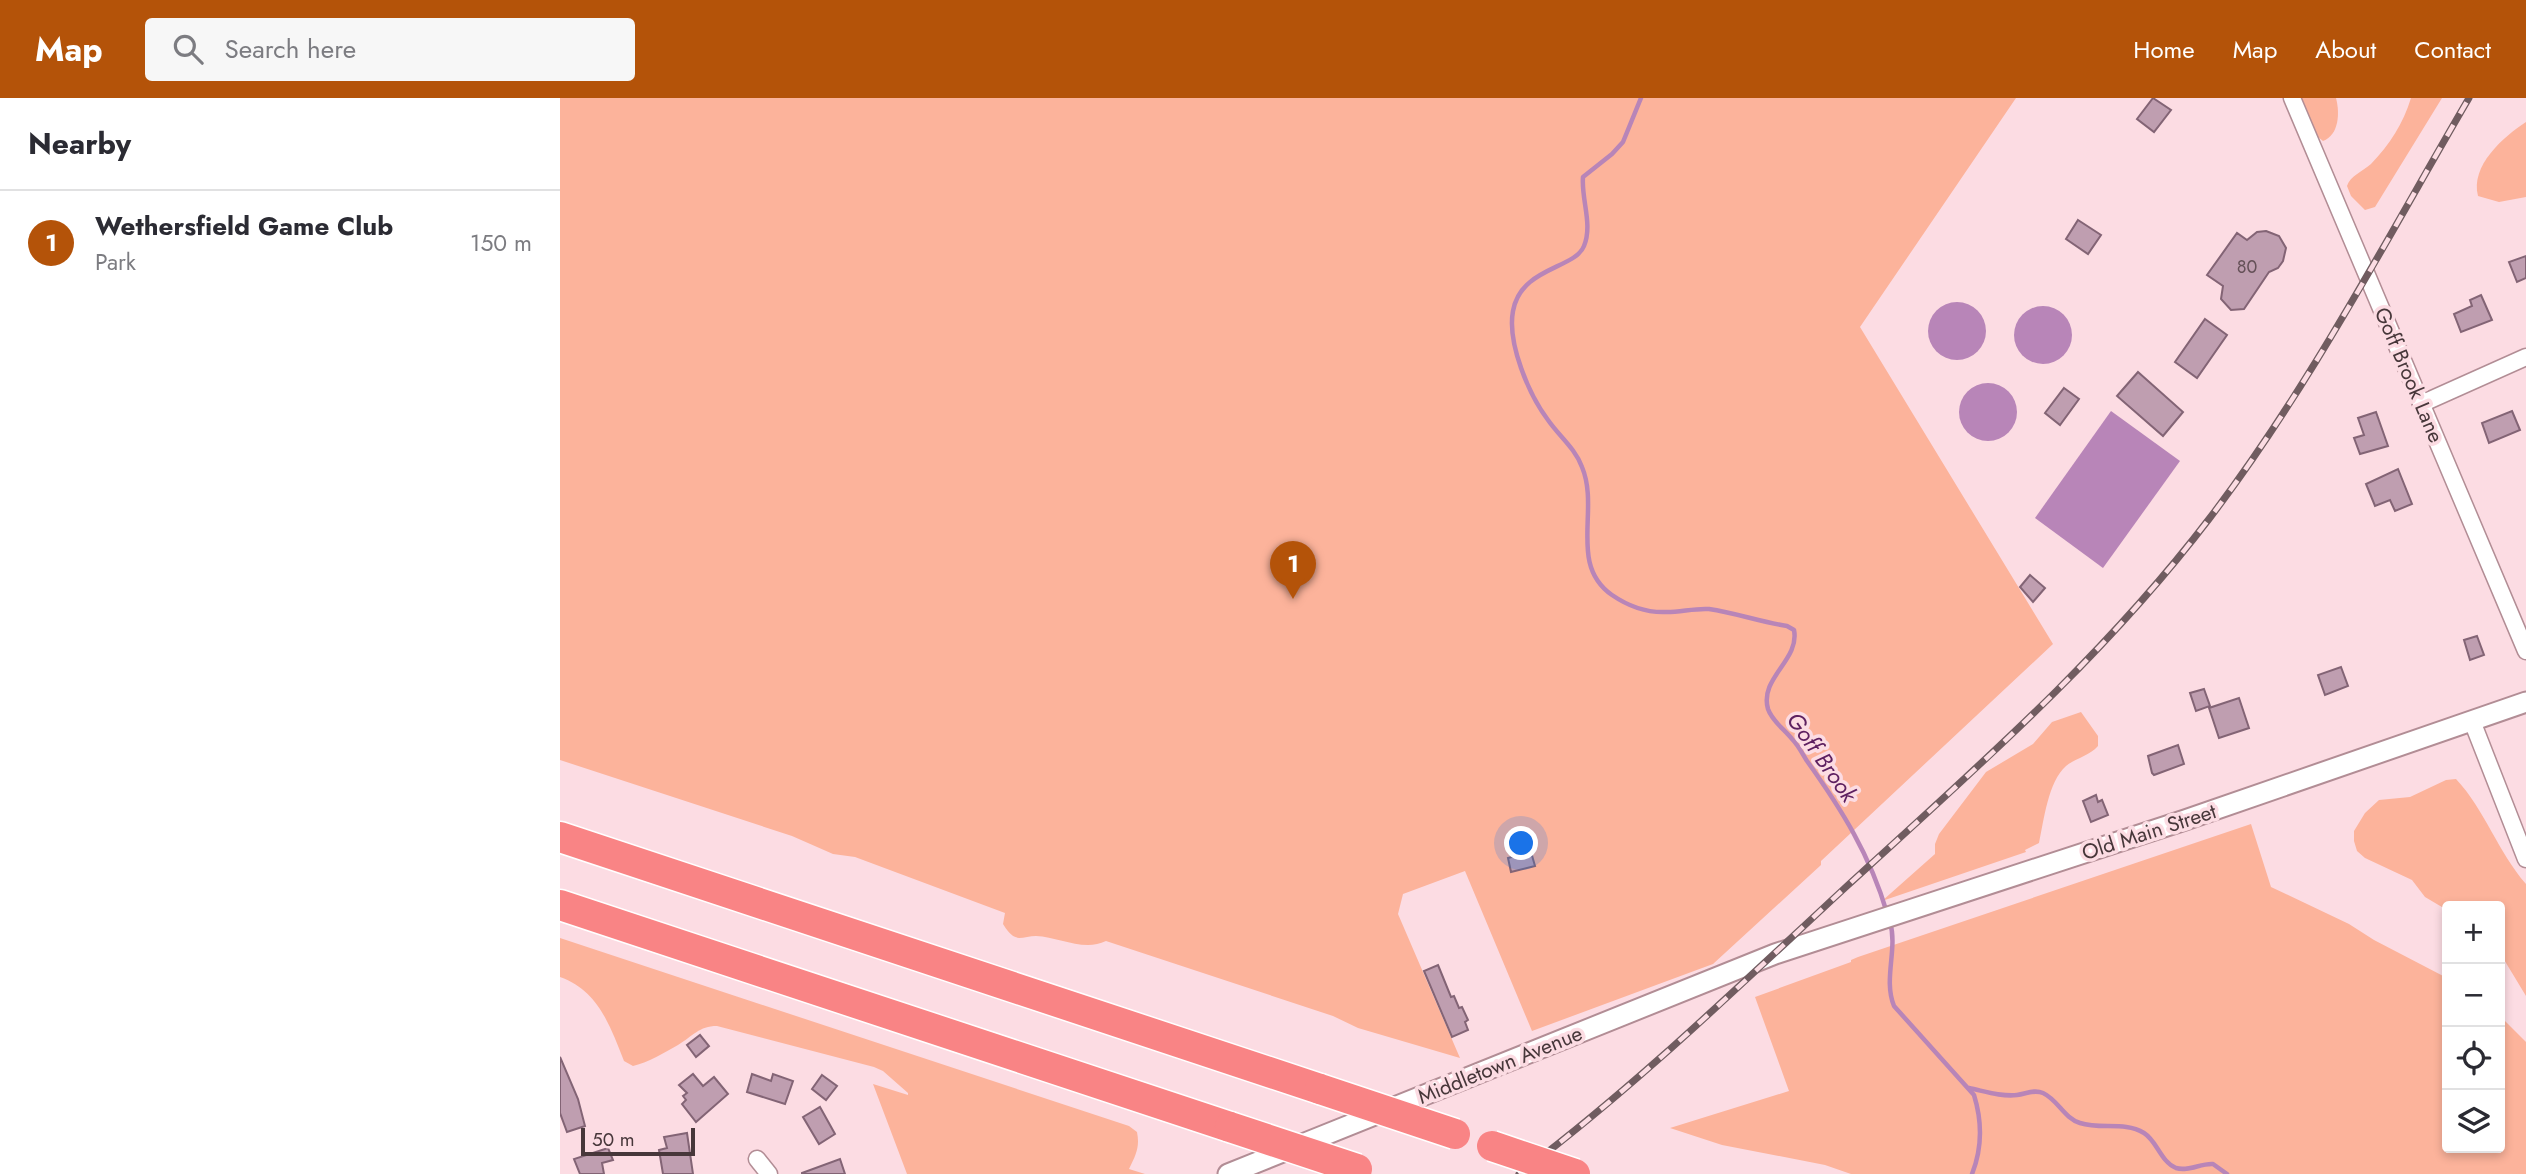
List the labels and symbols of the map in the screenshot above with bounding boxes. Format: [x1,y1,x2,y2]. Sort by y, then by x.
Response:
house number: 80 [2237,254,2258,280]
street label: Goff Brook Lane [2367,303,2451,448]
pin: 1 [1270,541,1316,599]
water label: Goff Brook [1778,705,1866,810]
street label: Old Main Street [2078,796,2220,868]
your location [1504,826,1538,860]
street label: Middletown Avenue [1413,1018,1587,1112]
scale bar [581,1125,695,1157]

